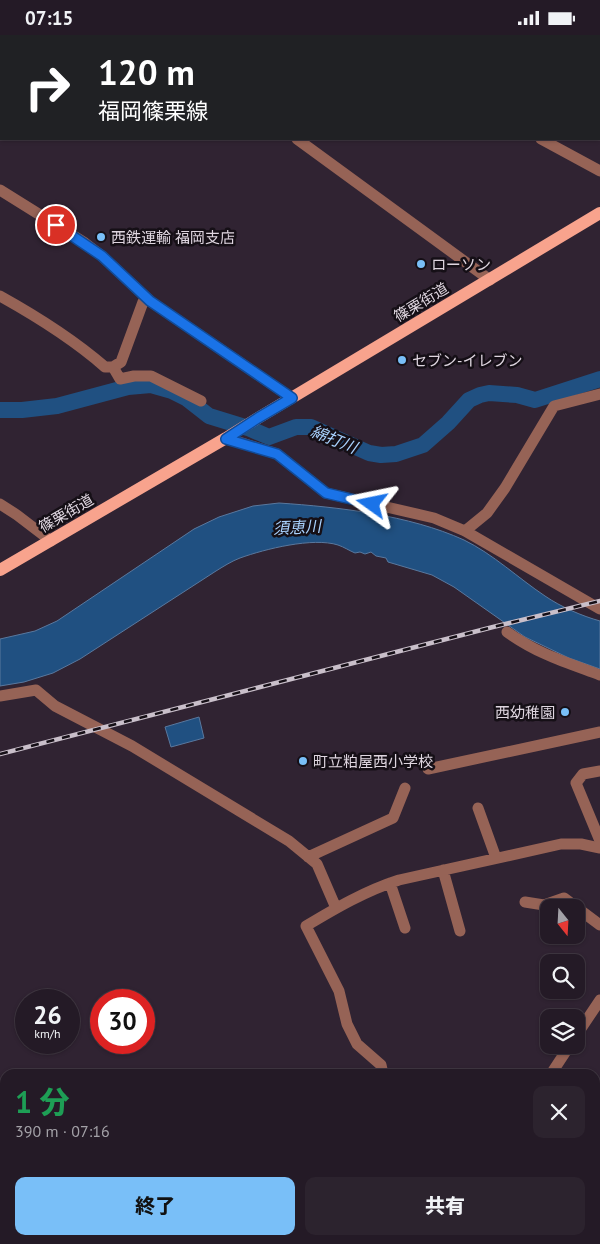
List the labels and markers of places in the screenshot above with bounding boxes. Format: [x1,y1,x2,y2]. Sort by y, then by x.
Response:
pin [35,204,77,246]
place label: 西鉄運輸 福岡支店 [111,228,235,247]
marker: 西鉄運輸 福岡支店 [95,231,107,243]
place label: ローソン [431,255,491,274]
marker: ローソン [415,258,427,270]
place label: セブン-イレブン [412,351,522,370]
marker: セブン-イレブン [396,354,408,366]
place label: 西幼稚園 [495,703,555,722]
marker: 西幼稚園 [559,706,571,718]
place label: 町立粕屋西小学校 [313,752,433,771]
marker: 町立粕屋西小学校 [297,755,309,767]

